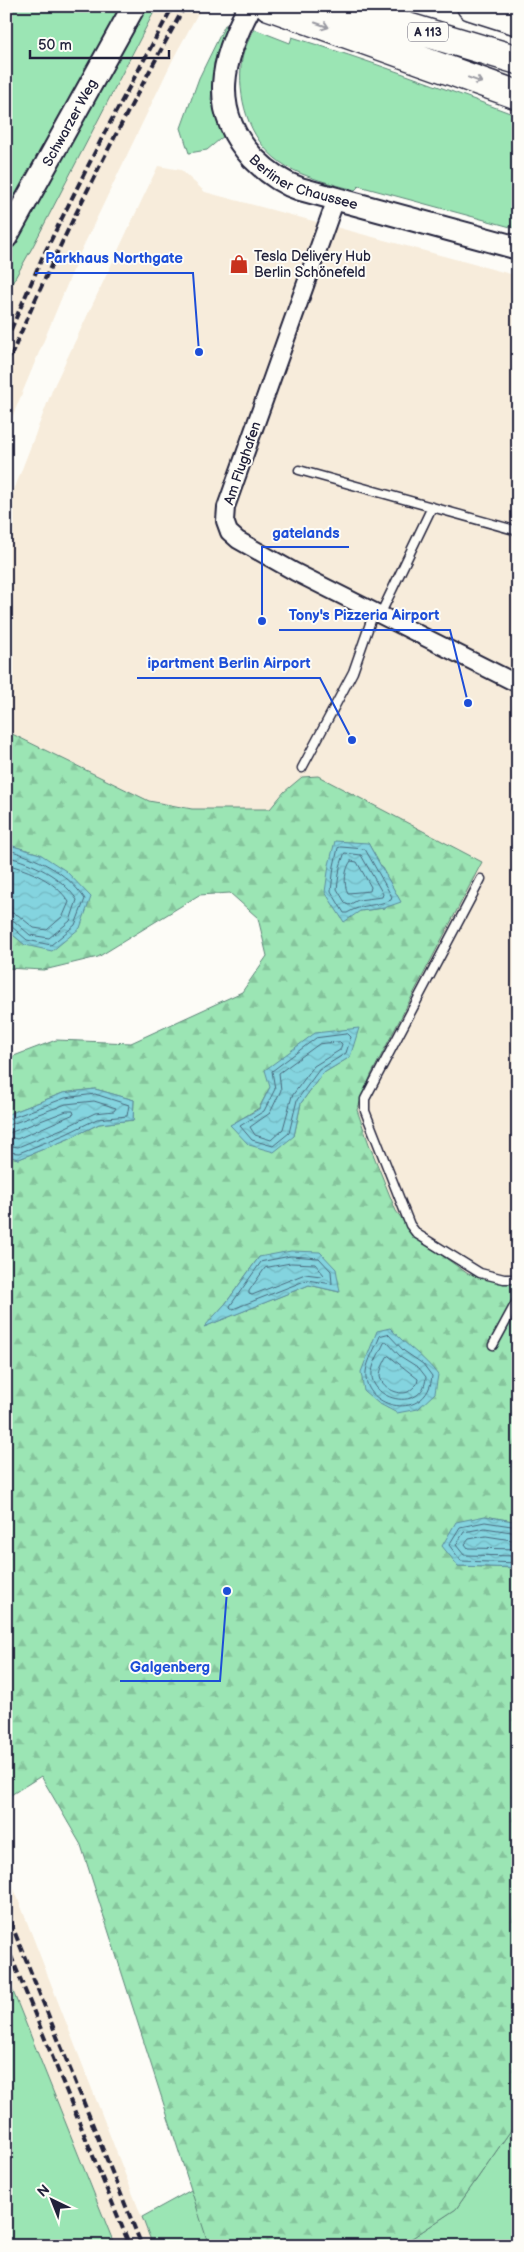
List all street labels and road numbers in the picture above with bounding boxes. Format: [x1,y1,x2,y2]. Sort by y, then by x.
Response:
road number: A 113 [408,22,448,42]
street label: Schwarzer Weg [39,76,101,169]
street label: Berliner Chaussee [245,151,360,213]
street label: Am Flughafen [220,419,265,507]

